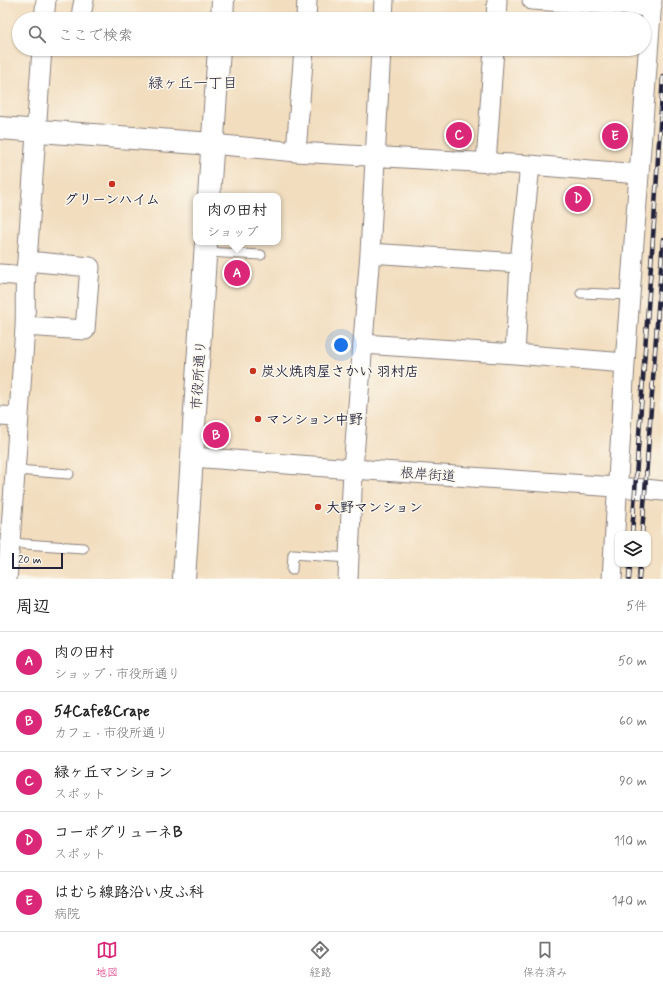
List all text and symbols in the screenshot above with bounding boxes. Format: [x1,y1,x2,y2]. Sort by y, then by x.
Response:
search box [12,12,651,56]
icon: search [26,23,48,45]
text: ここで検索 [58,26,133,46]
district label: 緑ヶ丘一丁目 [148,74,238,94]
pin: C [446,120,472,150]
pin: E [602,121,628,151]
marker: グリーンハイム [107,179,117,189]
pin: D [565,184,591,214]
place label: グリーンハイム [64,191,160,209]
popup [193,193,281,245]
text: 肉の田村 [207,201,267,221]
text: ショップ [207,224,258,241]
pin: A [224,258,250,288]
your location [331,335,351,355]
street label: 市役所通り [188,340,210,411]
place label: 炭火焼肉屋さかい 羽村店 [261,363,419,381]
marker: 炭火焼肉屋さかい 羽村店 [248,366,258,376]
place label: マンション中野 [266,411,363,429]
marker: マンション中野 [253,414,263,424]
pin: B [203,420,229,450]
street label: 根岸街道 [399,464,456,486]
place label: 大野マンション [326,499,423,517]
marker: 大野マンション [313,502,323,512]
map controls [615,531,651,567]
button: layers [615,531,651,567]
scale bar [12,551,63,570]
text: 20 m [18,553,41,567]
text: 周辺 [16,596,50,618]
text: 5件 [626,598,647,615]
text: 肉の田村 [54,643,114,663]
text: A [25,653,33,670]
text: 50 m [618,653,647,670]
text: ショップ · 市役所通り [54,666,180,683]
text: 54Cafe&Crape [54,702,150,722]
text: B [25,713,33,730]
text: 60 m [619,713,647,730]
text: カフェ · 市役所通り [54,725,168,742]
text: 緑ヶ丘マンション [54,763,173,783]
text: C [24,773,34,790]
text: 90 m [619,773,647,790]
text: スポット [54,786,106,803]
text: コーポグリューネB [54,823,183,843]
text: D [25,833,33,850]
text: 110 m [614,833,647,850]
text: スポット [54,846,106,863]
text: はむら線路沿い皮ふ科 [54,883,204,903]
text: E [25,893,33,910]
text: 140 m [612,893,647,910]
text: 病院 [54,906,80,923]
tab: 地図 [96,939,118,980]
tab: 経路 [309,939,331,980]
tab: 保存済み [523,939,567,980]

